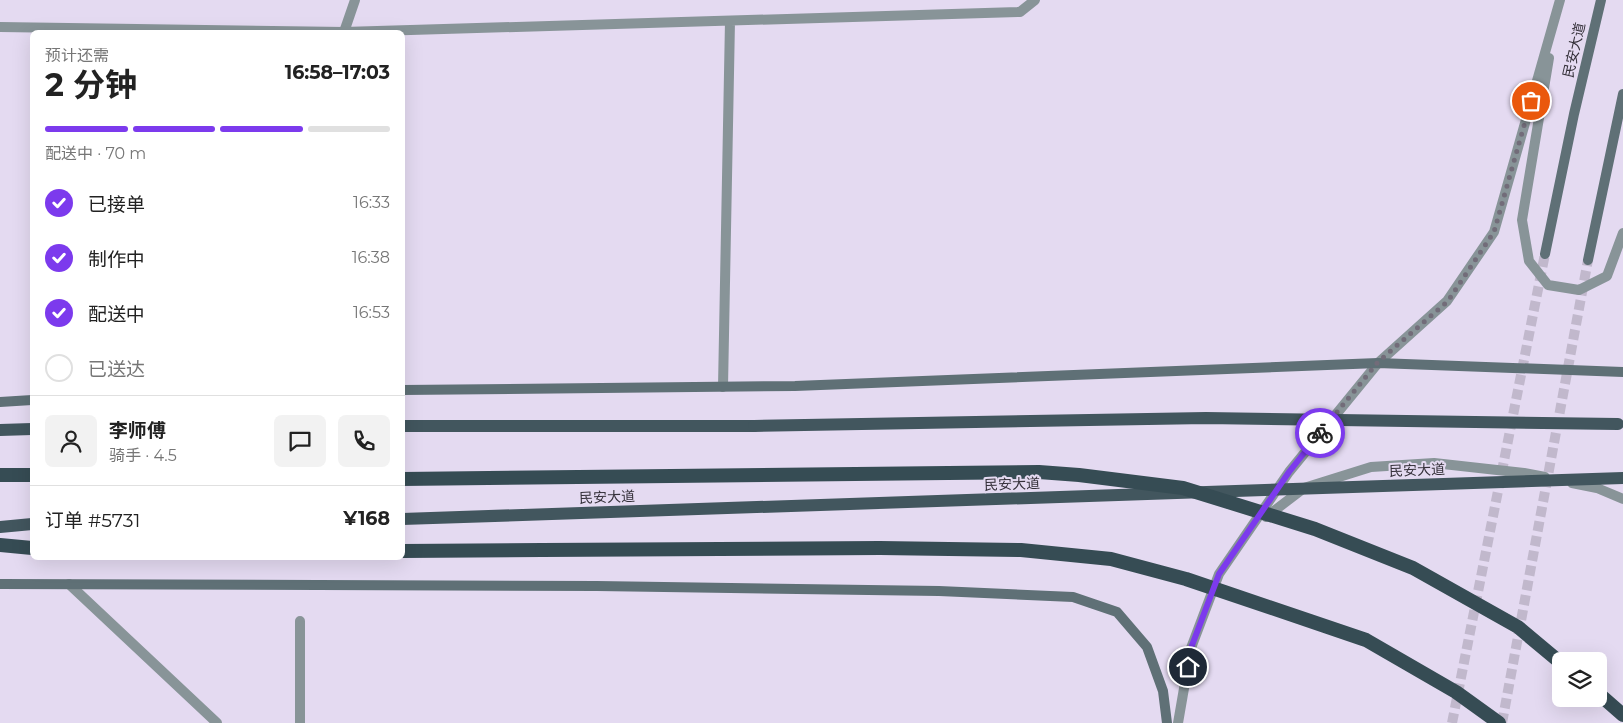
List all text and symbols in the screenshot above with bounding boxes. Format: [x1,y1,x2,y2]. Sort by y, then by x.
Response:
street label: 民安大道 [1559,21,1589,79]
text: 预计还需 [45,46,109,65]
text: 16:58–17:03 [285,61,390,84]
text: 2 分钟 [45,65,137,104]
pin [1510,80,1552,122]
icon: bag [1517,87,1545,115]
text: 配送中 · 70 m [45,144,146,163]
icon: check [45,189,73,217]
text: 已接单 [88,193,145,216]
text: 16:33 [353,193,390,212]
icon: check [45,244,73,272]
text: 制作中 [88,248,145,271]
text: 16:38 [352,248,390,267]
icon: check [45,299,73,327]
text: 配送中 [88,303,145,326]
text: 16:53 [353,303,390,322]
text: 已送达 [88,358,145,381]
courier [1295,408,1345,458]
button: person [45,415,97,467]
button: chat [274,415,326,467]
button: phone [338,415,390,467]
text: 李师傅 [109,419,166,442]
icon: bike [1306,419,1334,447]
text: 骑手 · 4.5 [109,446,177,465]
street label: 民安大道 [1389,460,1445,480]
street label: 民安大道 [984,474,1040,494]
street label: 民安大道 [579,487,635,507]
text: ¥168 [343,507,390,530]
text: 订单 #5731 [45,509,140,532]
pin [1167,646,1209,688]
map controls [1552,652,1607,707]
button: layers [1552,652,1607,707]
icon: home [1174,653,1202,681]

